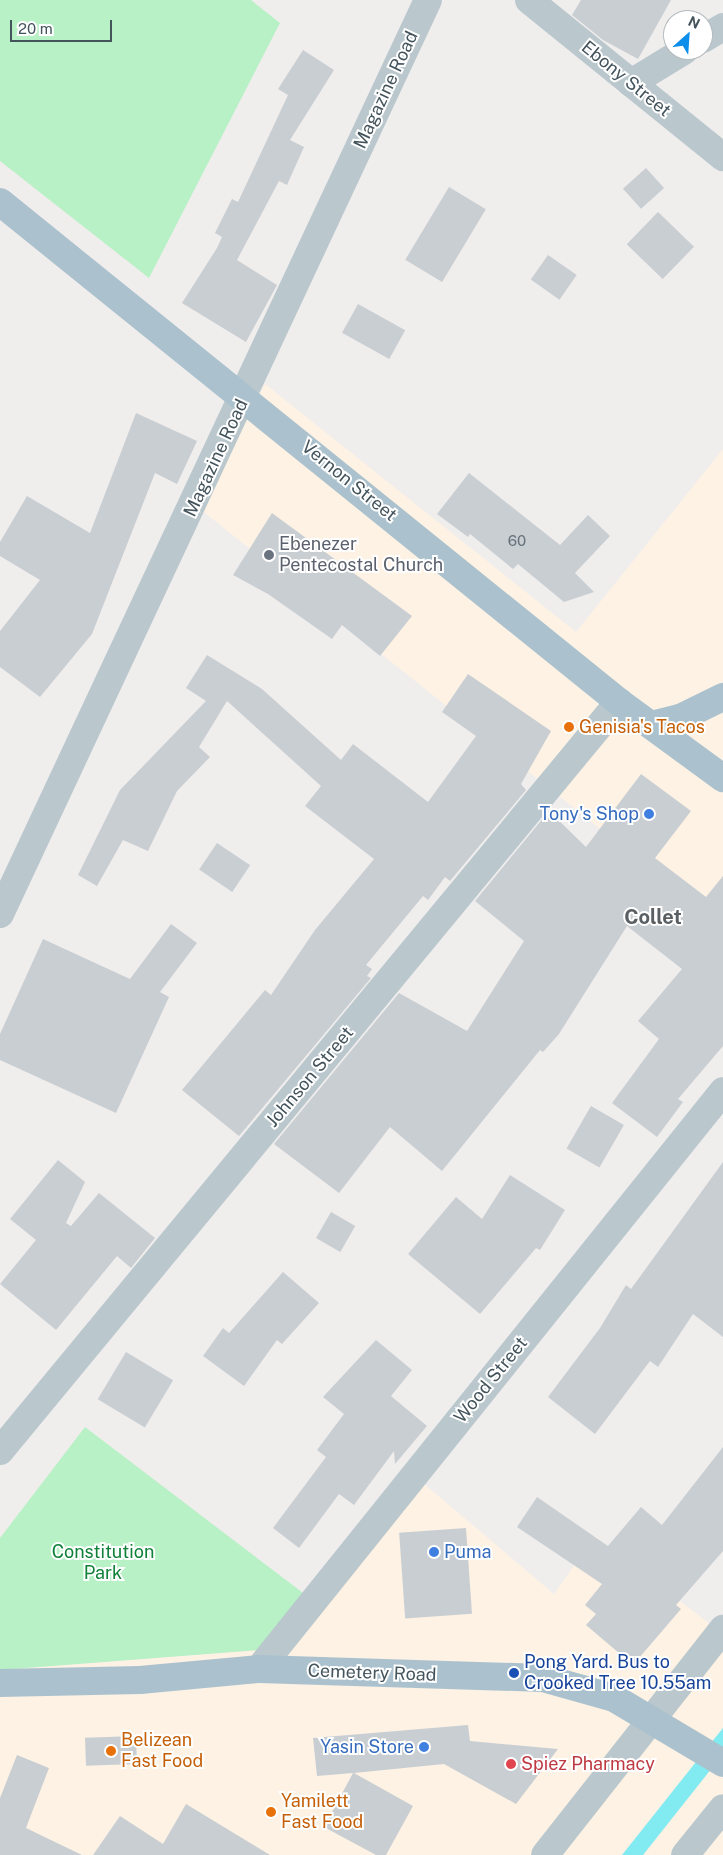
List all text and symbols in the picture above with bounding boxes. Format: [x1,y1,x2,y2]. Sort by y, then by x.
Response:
scale bar [12,10,115,42]
north arrow [663,10,713,60]
text: N [686,13,703,32]
text: 20 m [18,20,53,37]
street label: Magazine Road [349,28,423,152]
street label: Ebony Street [577,36,675,122]
street label: Magazine Road [179,396,253,520]
street label: Vernon Street [297,436,401,526]
house number: 60 [508,532,526,550]
place label: Ebenezer Pentecostal Church [279,534,443,576]
marker: Ebenezer Pentecostal Church [263,549,275,561]
place label: Genisia's Tacos [579,716,705,738]
marker: Genisia's Tacos [563,721,575,733]
place label: Tony's Shop [540,803,639,825]
marker: Tony's Shop [643,808,655,820]
district label: Collet [624,905,682,929]
street label: Johnson Street [262,1022,358,1132]
street label: Wood Street [450,1333,532,1427]
place label: Puma [444,1541,491,1563]
park label: Constitution Park [52,1542,154,1585]
marker: Puma [428,1546,440,1558]
place label: Pong Yard. Bus to Crooked Tree 10.55am [524,1652,711,1695]
street label: Cemetery Road [307,1660,437,1686]
marker: Pong Yard. Bus to Crooked Tree 10.55am [508,1667,520,1679]
place label: Belizean Fast Food [121,1730,203,1772]
place label: Yasin Store [320,1736,414,1758]
marker: Yasin Store [418,1741,430,1753]
marker: Belizean Fast Food [105,1745,117,1757]
place label: Spiez Pharmacy [521,1753,655,1775]
marker: Spiez Pharmacy [505,1758,517,1770]
place label: Yamilett Fast Food [281,1791,363,1834]
marker: Yamilett Fast Food [265,1806,277,1818]

